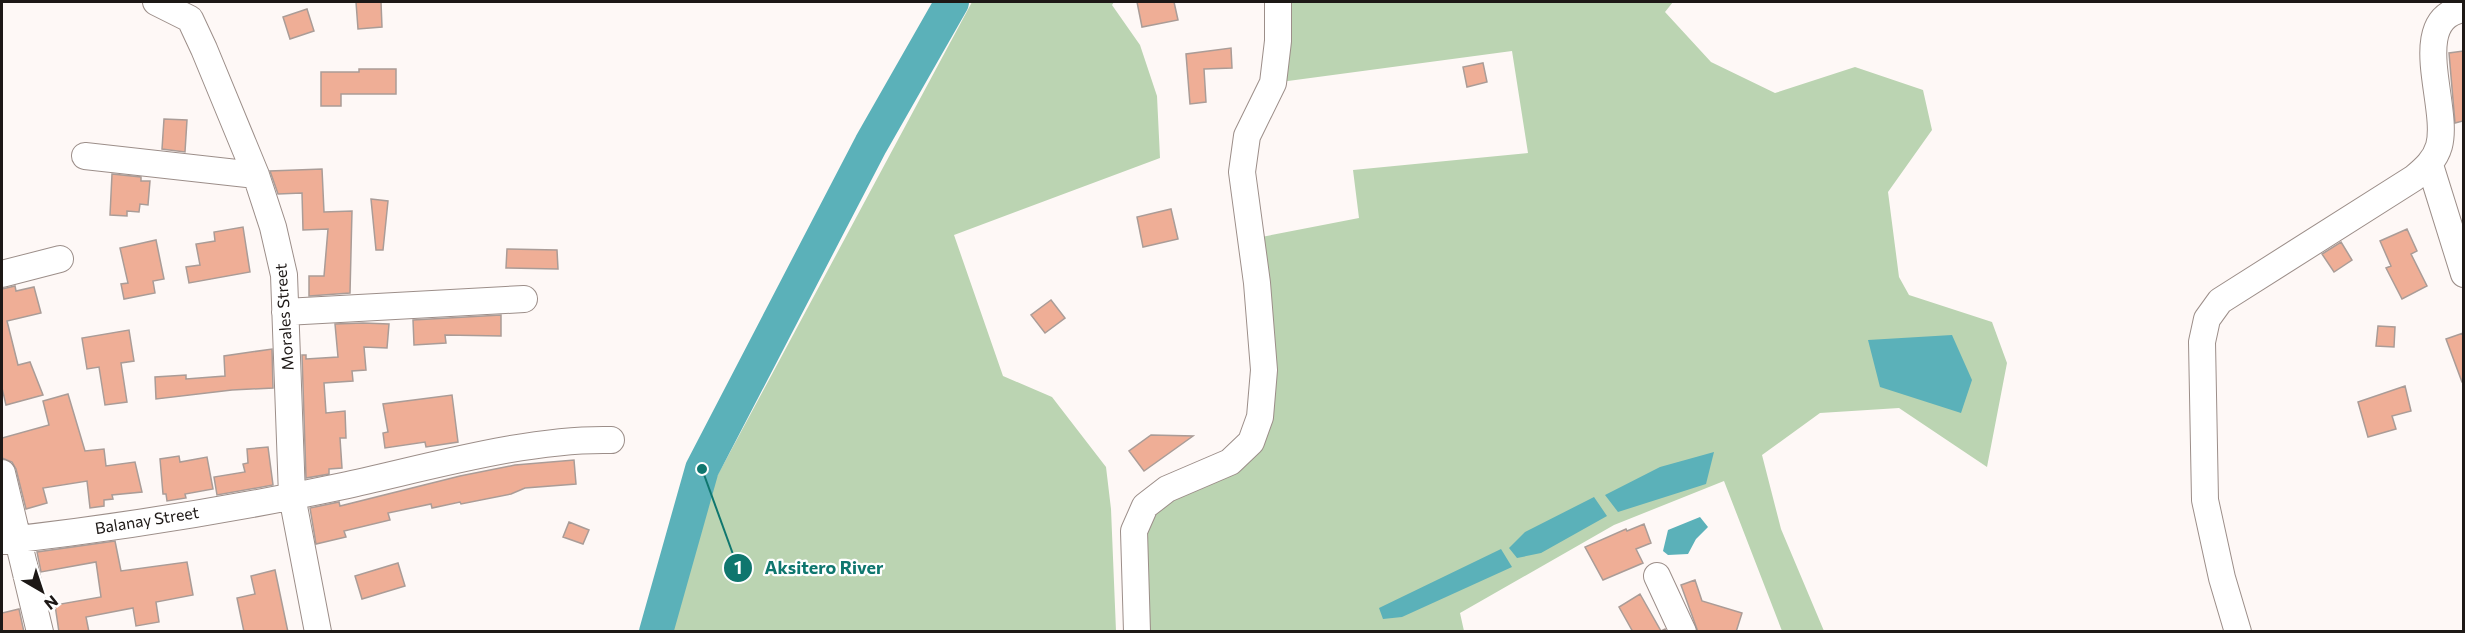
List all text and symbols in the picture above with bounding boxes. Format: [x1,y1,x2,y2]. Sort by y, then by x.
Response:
street label: Morales Street [270,262,297,371]
street label: Balanay Street [94,502,201,537]
callout: Aksitero River [723,550,896,586]
text: 1 [734,556,742,578]
text: Aksitero River [765,556,884,578]
north arrow [12,561,72,621]
text: N [41,592,62,614]

